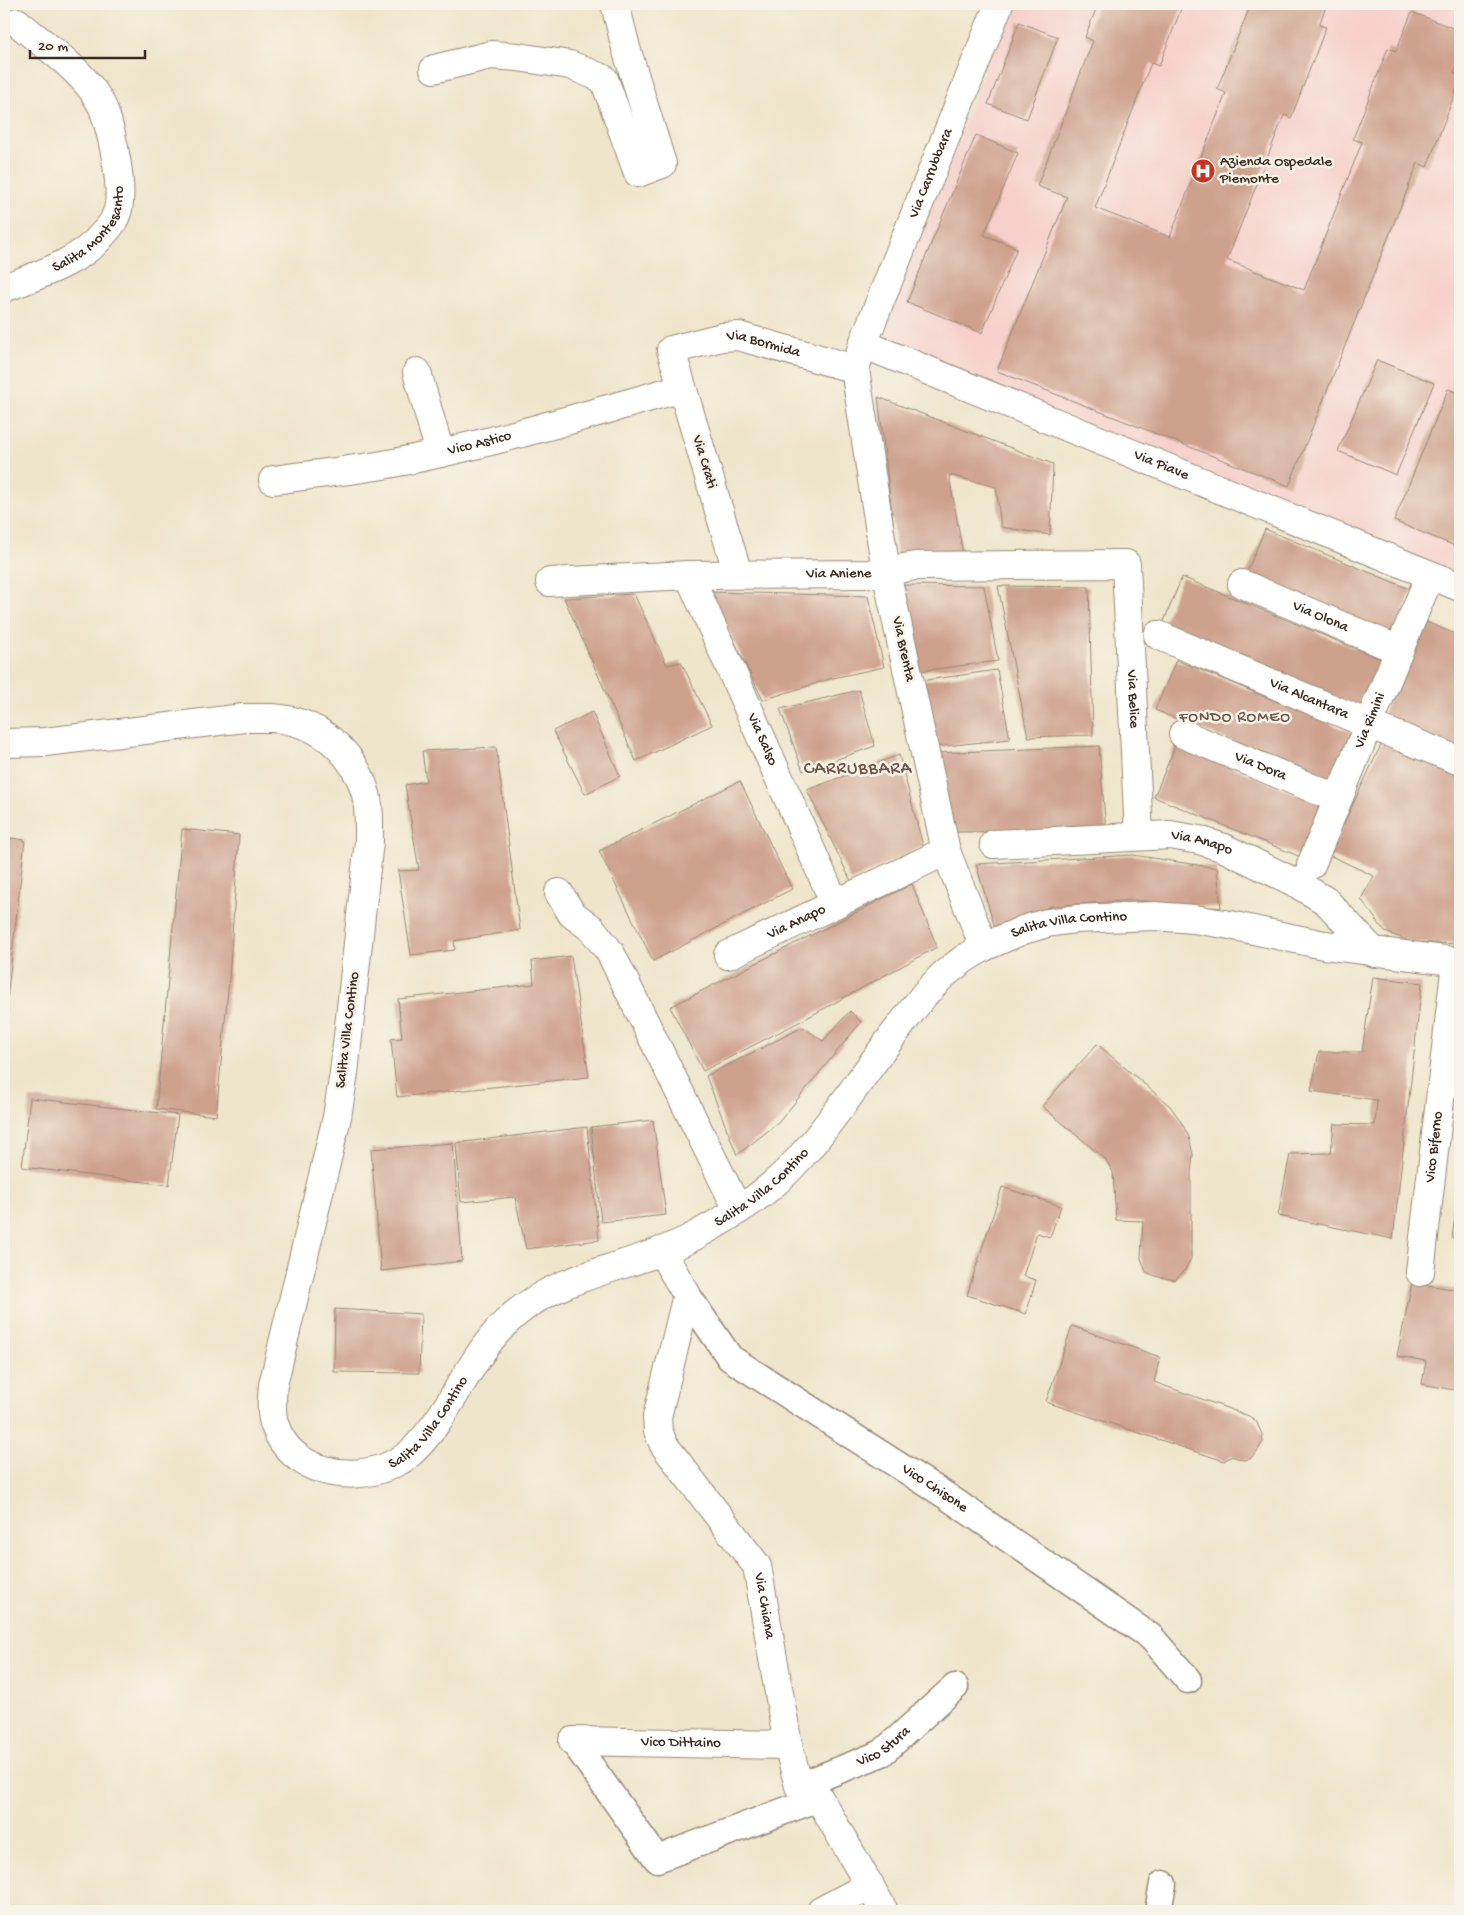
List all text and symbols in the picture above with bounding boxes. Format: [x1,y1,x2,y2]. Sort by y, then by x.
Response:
scale bar [30,28,145,60]
text: 20 m [38,38,68,56]
street label: Via Carrubbara [905,125,958,222]
place label: Azienda Ospedale Piemonte [1219,153,1332,188]
hospital icon: Azienda Ospedale Piemonte [1190,158,1216,184]
street label: Salita Montesanto [50,185,129,277]
street label: Via Bormida [725,327,803,362]
street label: Vico Astico [445,427,513,460]
street label: Via Crati [687,432,721,491]
street label: Via Piave [1130,446,1192,485]
street label: Via Aniene [805,565,872,583]
street label: Via Olona [1289,597,1352,637]
street label: Via Brenta [887,614,919,684]
street label: Via Belice [1122,668,1143,729]
street label: Via Alcantara [1266,674,1352,724]
street label: Via Rimini [1350,690,1390,752]
district label: FONDO ROMEO [1178,709,1291,728]
street label: Via Salso [742,710,782,769]
street label: Via Dora [1231,747,1290,786]
district label: CARRUBBARA [804,759,913,780]
street label: Via Anapo [1169,826,1236,860]
street label: Via Anapo [763,900,829,944]
street label: Salita Villa Contino [1008,908,1128,943]
street label: Salita Villa Contino [332,971,364,1089]
street label: Vico Biferno [1421,1110,1448,1184]
street label: Salita Villa Contino [711,1144,813,1232]
street label: Salita Villa Contino [386,1373,473,1473]
street label: Vico Chisone [897,1460,971,1517]
street label: Via Chiana [749,1570,779,1641]
street label: Vico Stura [853,1722,915,1771]
street label: Vico Dittaino [640,1733,721,1753]

